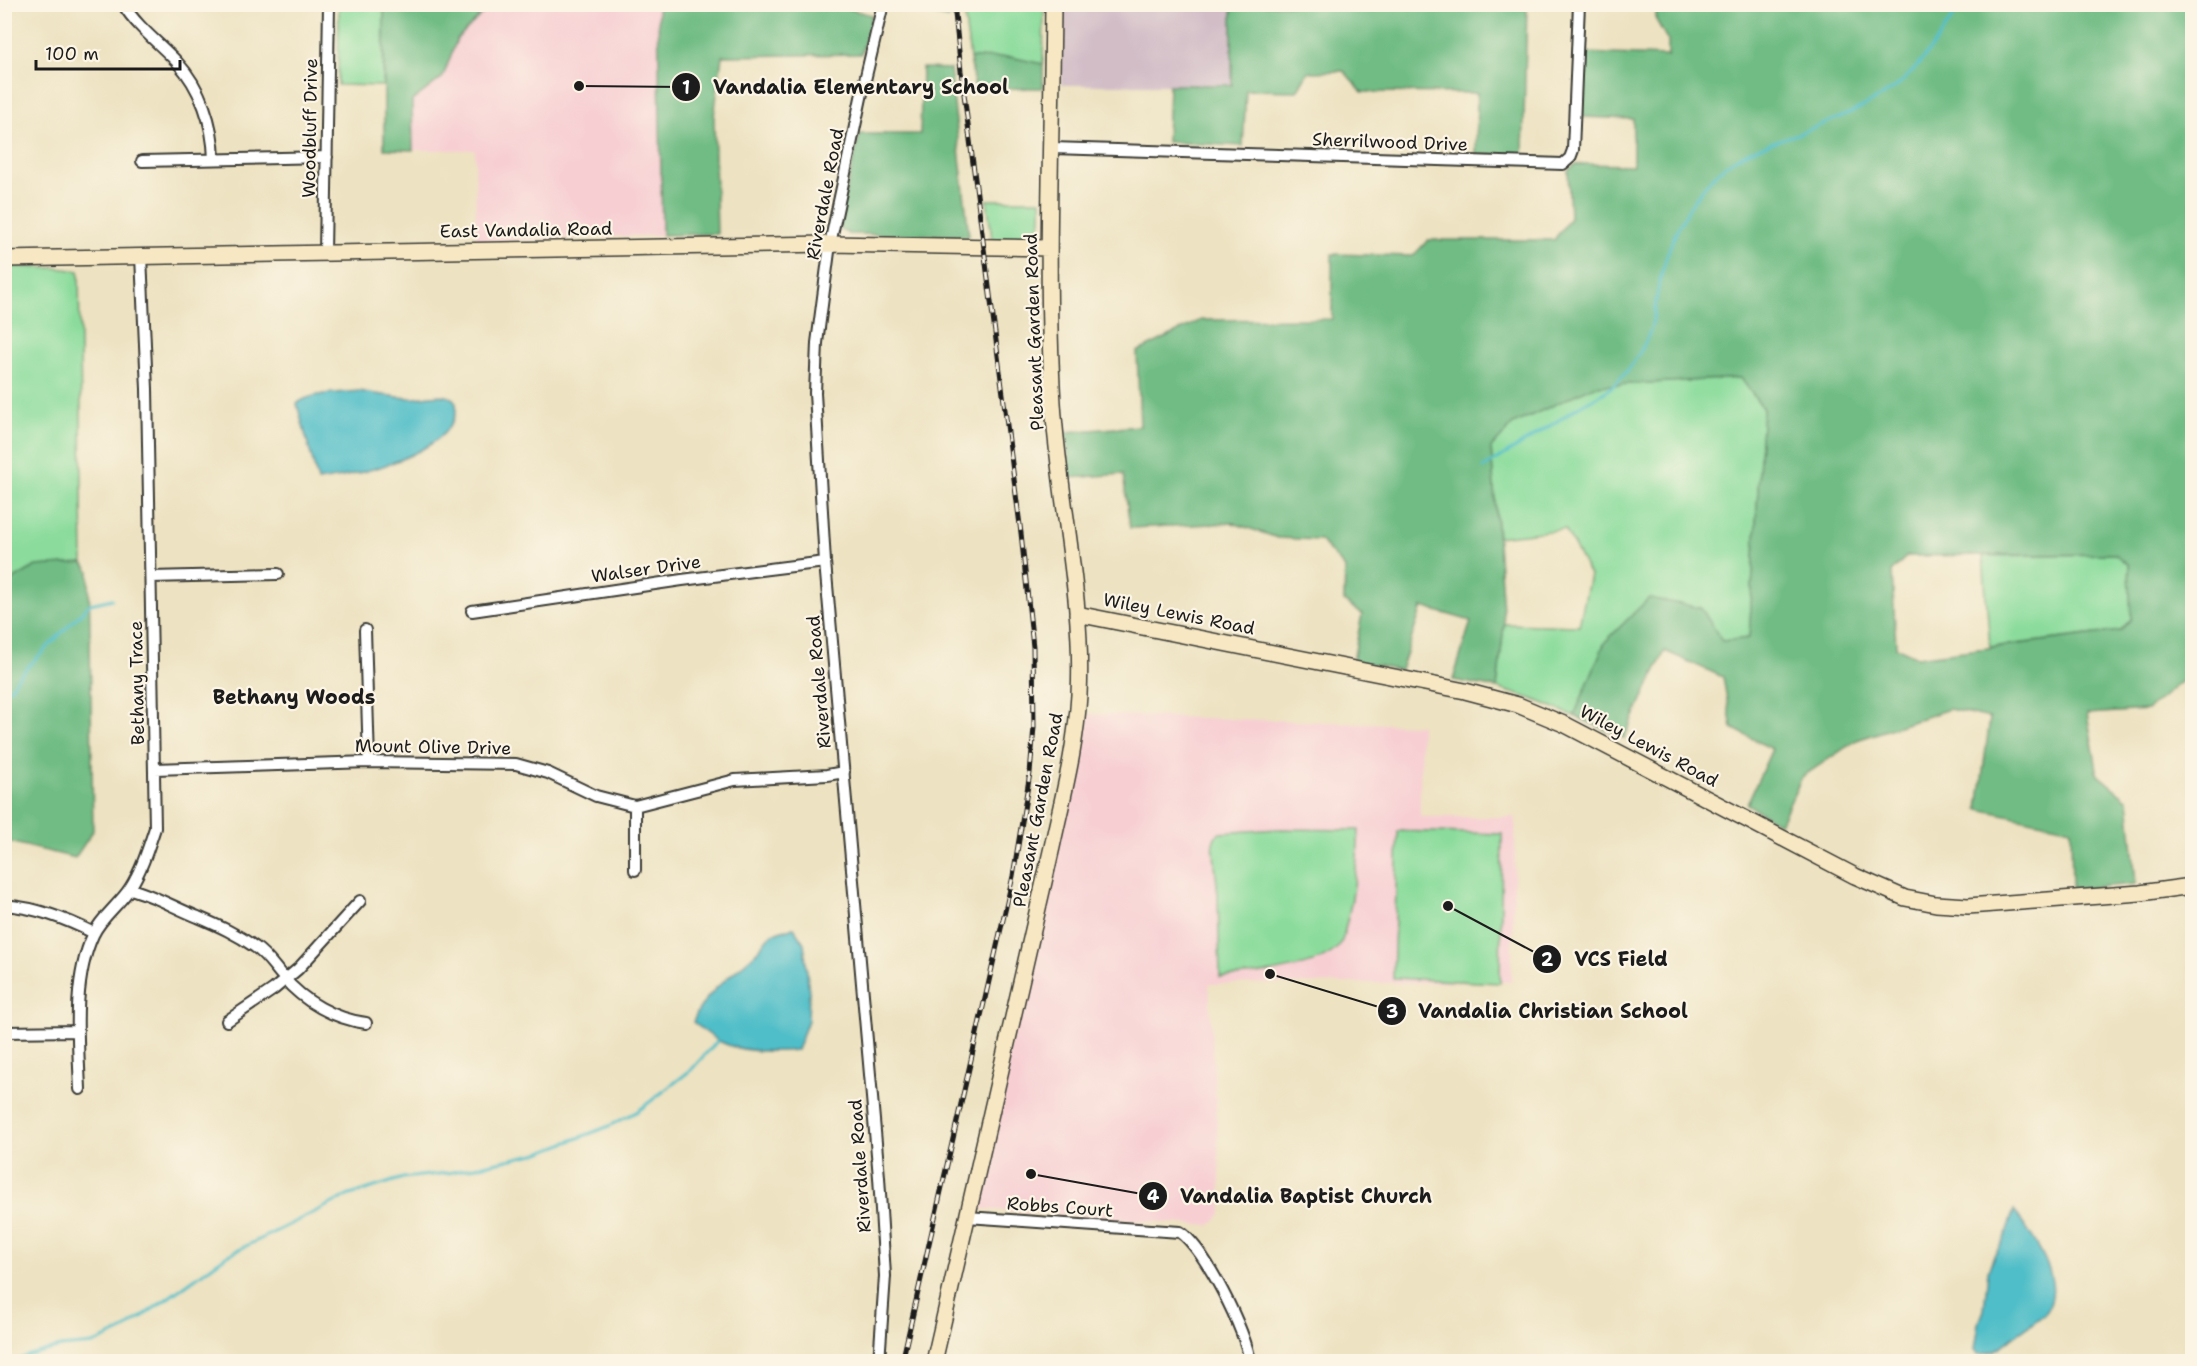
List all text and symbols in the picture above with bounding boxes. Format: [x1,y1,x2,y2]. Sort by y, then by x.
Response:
scale bar [36,33,180,71]
text: 100 m [45,42,99,66]
street label: Woodbluff Drive [297,58,323,198]
callout: Vandalia Elementary School [671,68,1021,106]
text: Vandalia Elementary School [713,74,1009,100]
text: 1 [682,76,690,100]
street label: Riverdale Road [800,126,850,262]
street label: Sherrilwood Drive [1312,127,1468,157]
street label: East Vandalia Road [440,216,612,244]
street label: Pleasant Garden Road [1019,233,1049,431]
street label: Walser Drive [590,549,702,589]
street label: Wiley Lewis Road [1101,588,1257,640]
street label: Riverdale Road [801,614,837,750]
street label: Bethany Trace [124,621,150,745]
district label: Bethany Woods [213,684,375,710]
street label: Wiley Lewis Road [1575,699,1723,793]
street label: Pleasant Garden Road [1007,711,1069,909]
street label: Mount Olive Drive [355,734,511,760]
callout: VCS Field [1532,940,1679,978]
text: VCS Field [1574,946,1668,972]
text: 2 [1541,948,1554,972]
callout: Vandalia Christian School [1377,992,1700,1030]
text: Vandalia Christian School [1418,998,1688,1024]
text: 3 [1386,1000,1398,1024]
street label: Riverdale Road [843,1099,877,1233]
callout: Vandalia Baptist Church [1138,1177,1444,1215]
text: Vandalia Baptist Church [1180,1183,1432,1209]
text: 4 [1147,1185,1160,1209]
street label: Robbs Court [1006,1191,1114,1223]

